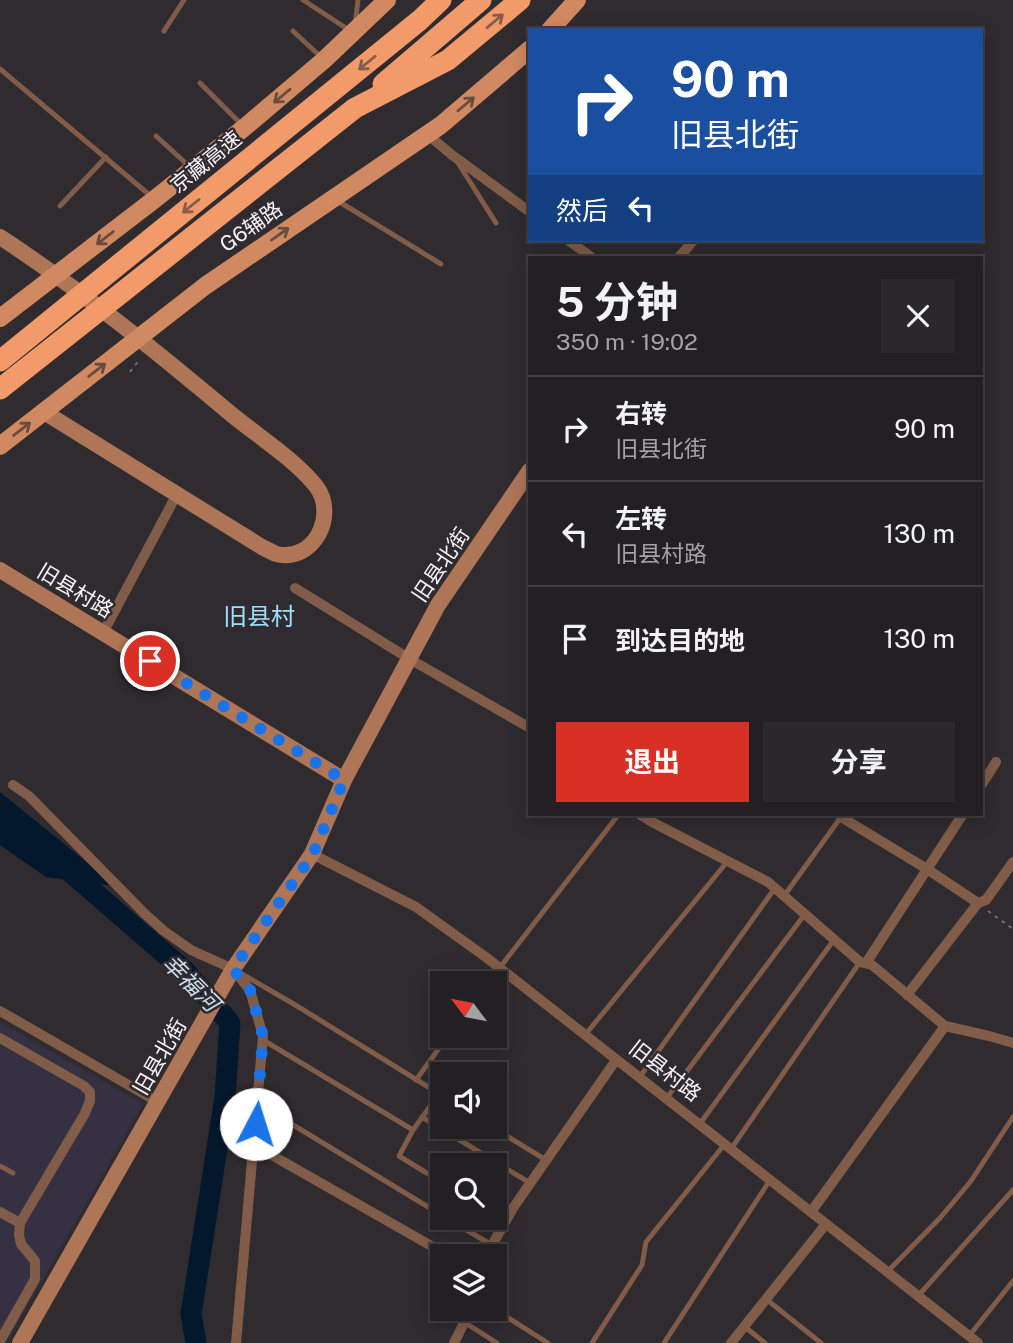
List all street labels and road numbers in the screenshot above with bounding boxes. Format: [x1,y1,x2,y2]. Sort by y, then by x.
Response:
street label: 京藏高速 [165,125,246,198]
street label: G6辅路 [215,196,287,257]
street label: 旧县北街 [407,523,474,607]
street label: 旧县村路 [33,558,118,623]
street label: 旧县北街 [128,1014,191,1099]
street label: 旧县村路 [625,1035,706,1106]

